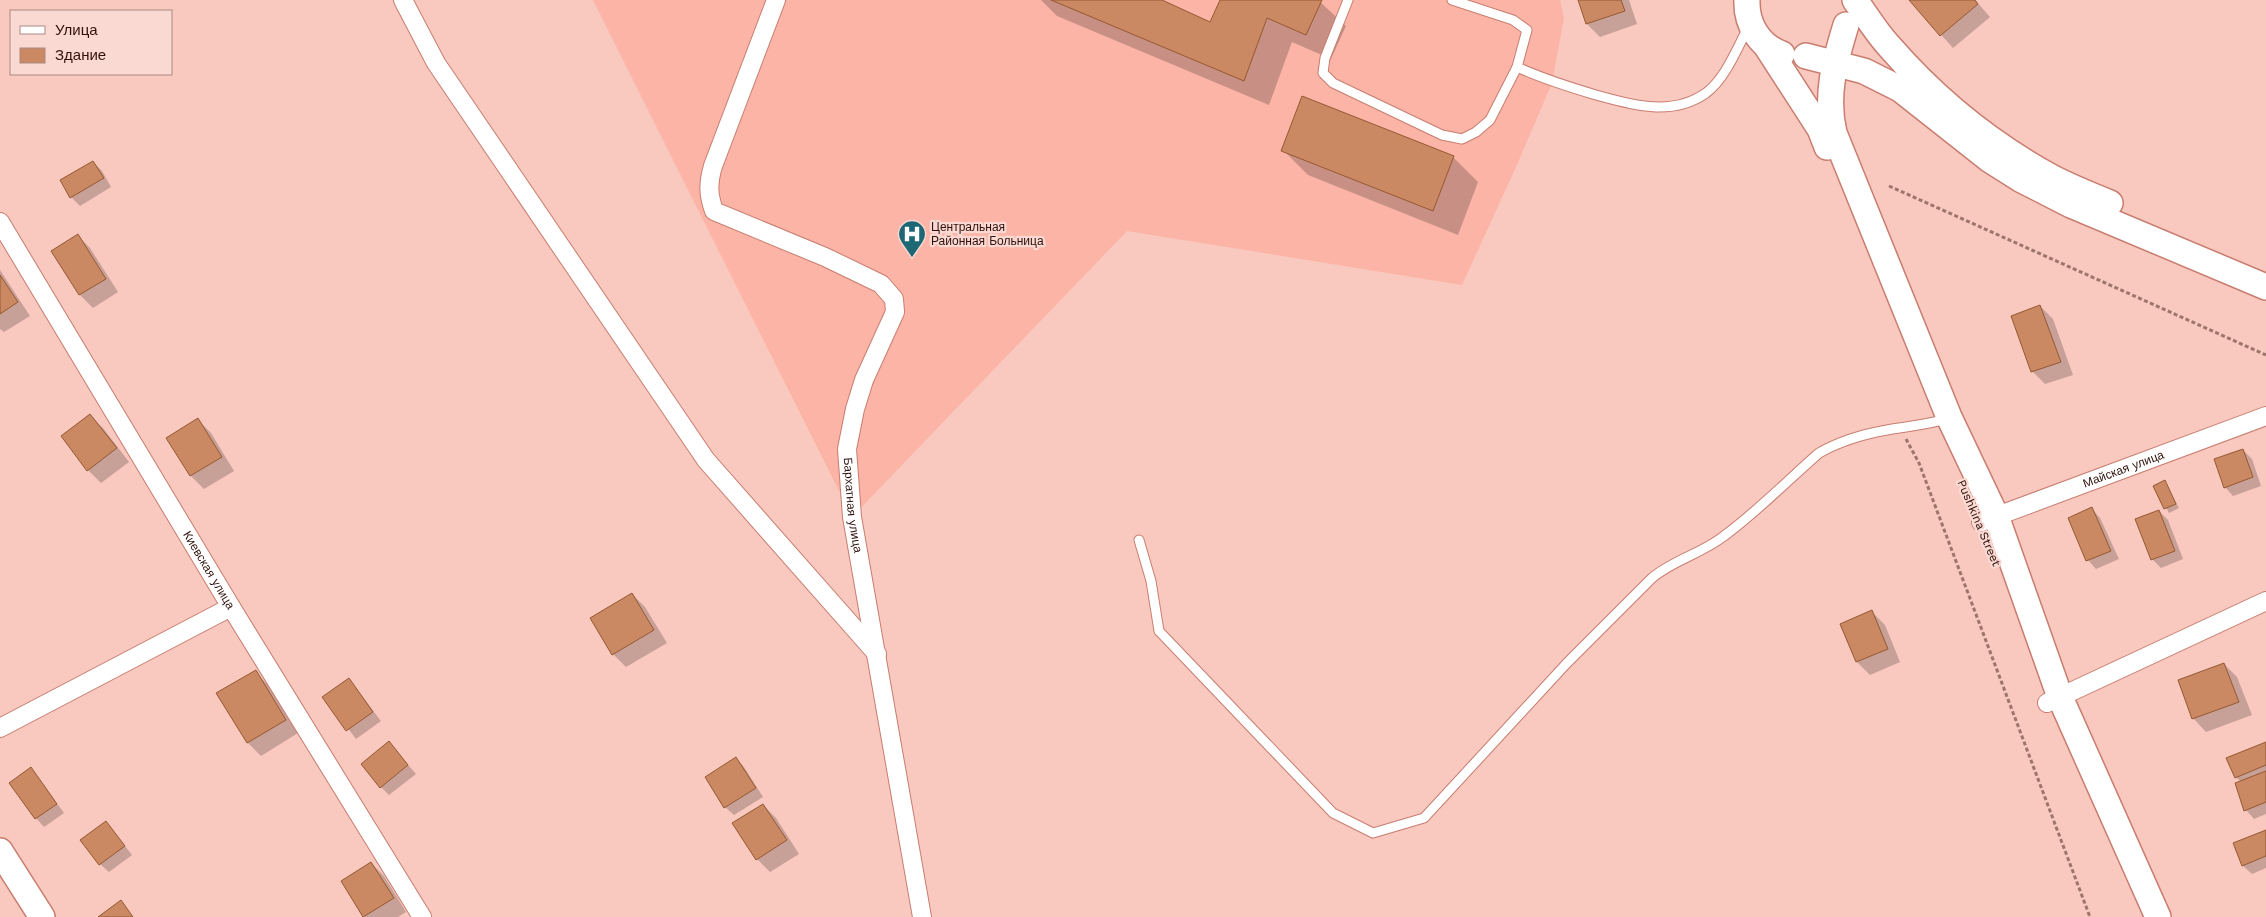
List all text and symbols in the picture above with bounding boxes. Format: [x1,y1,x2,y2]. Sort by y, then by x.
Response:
legend [10,10,172,75]
text: Улица [55,21,98,39]
text: Здание [55,46,106,64]
hospital icon: Центральная Районная Больница [897,219,927,258]
place label: Центральная Районная Больница [931,220,1044,248]
street label: Майская улица [2081,447,2166,490]
street label: Бархатная улица [841,457,865,554]
street label: Pushkina Street [1954,478,2004,568]
street label: Киевская улица [180,529,238,612]

